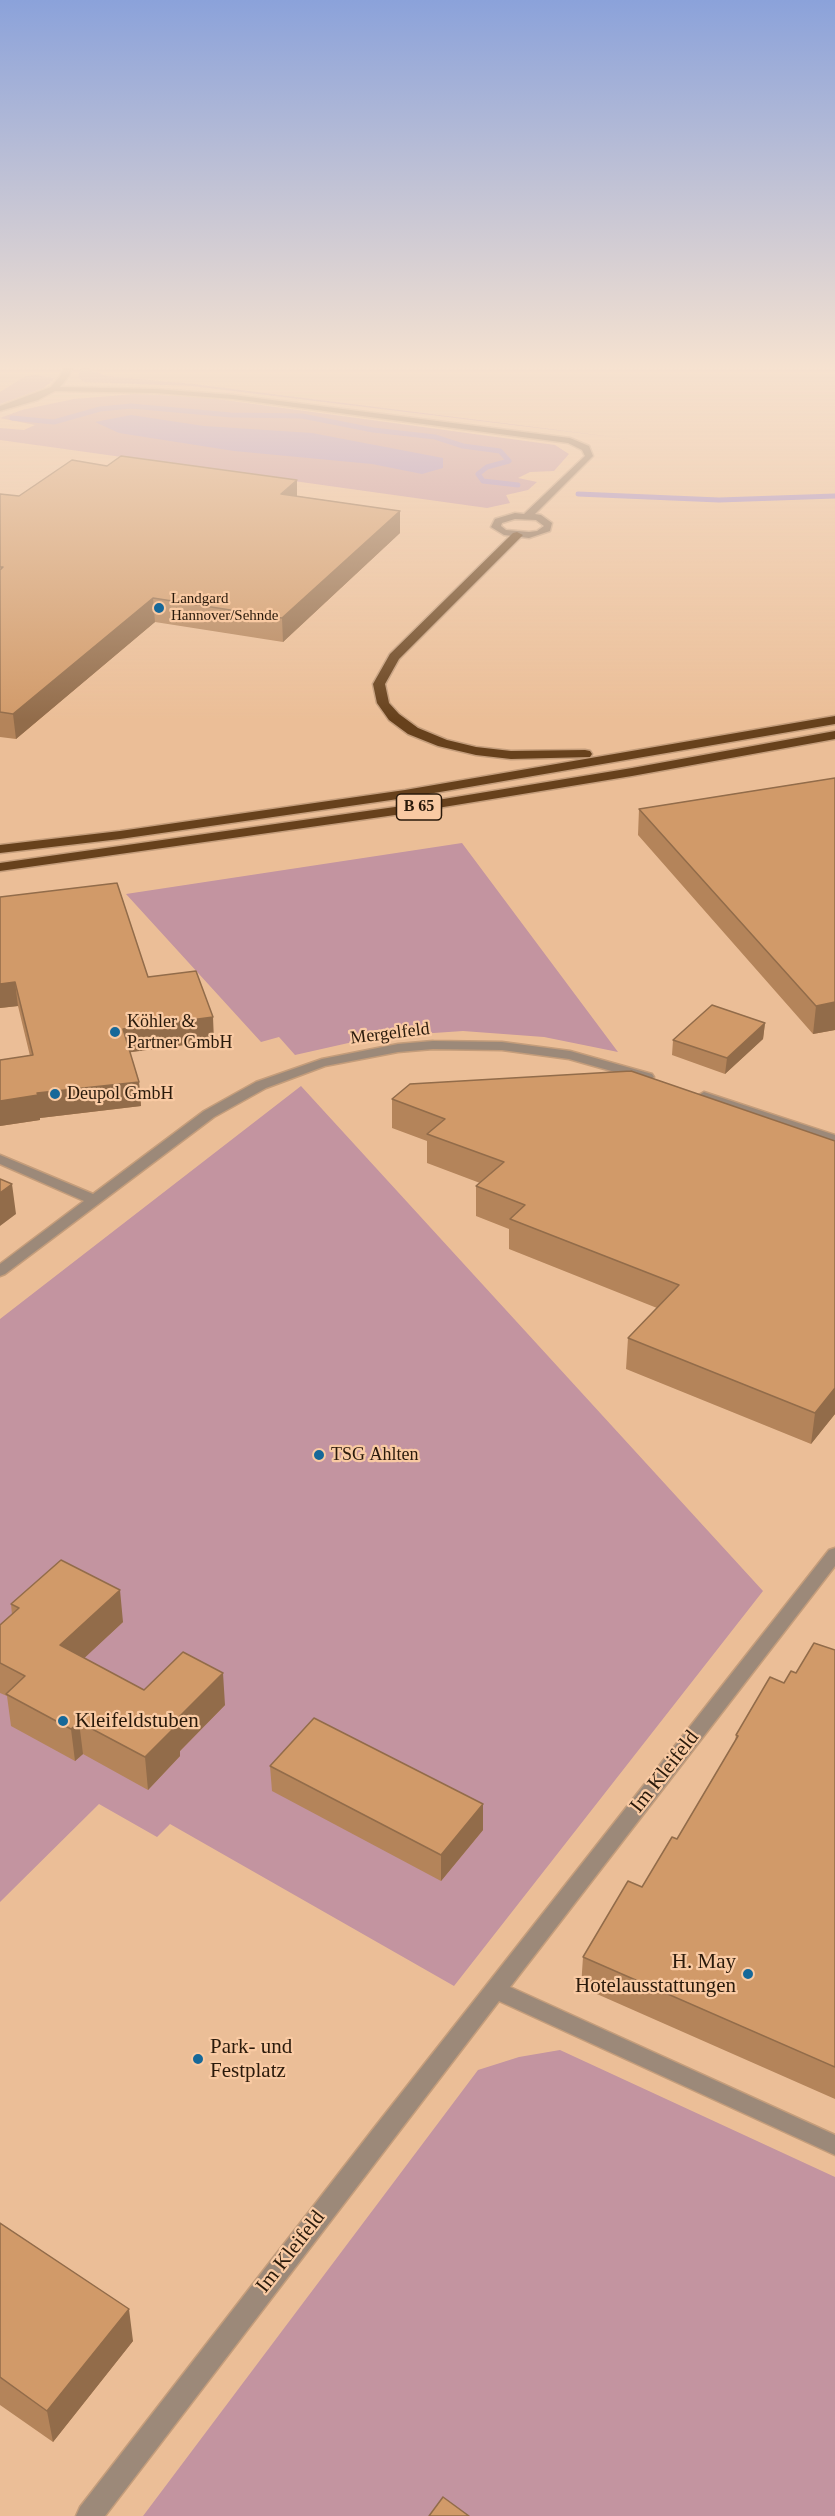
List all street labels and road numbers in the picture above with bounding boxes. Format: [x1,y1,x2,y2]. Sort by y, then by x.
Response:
road number: B 65 [396,794,442,820]
street label: Mergelfeld [349,1018,431,1050]
street label: Im Kleifeld [625,1726,705,1818]
street label: Im Kleifeld [251,2206,331,2298]

